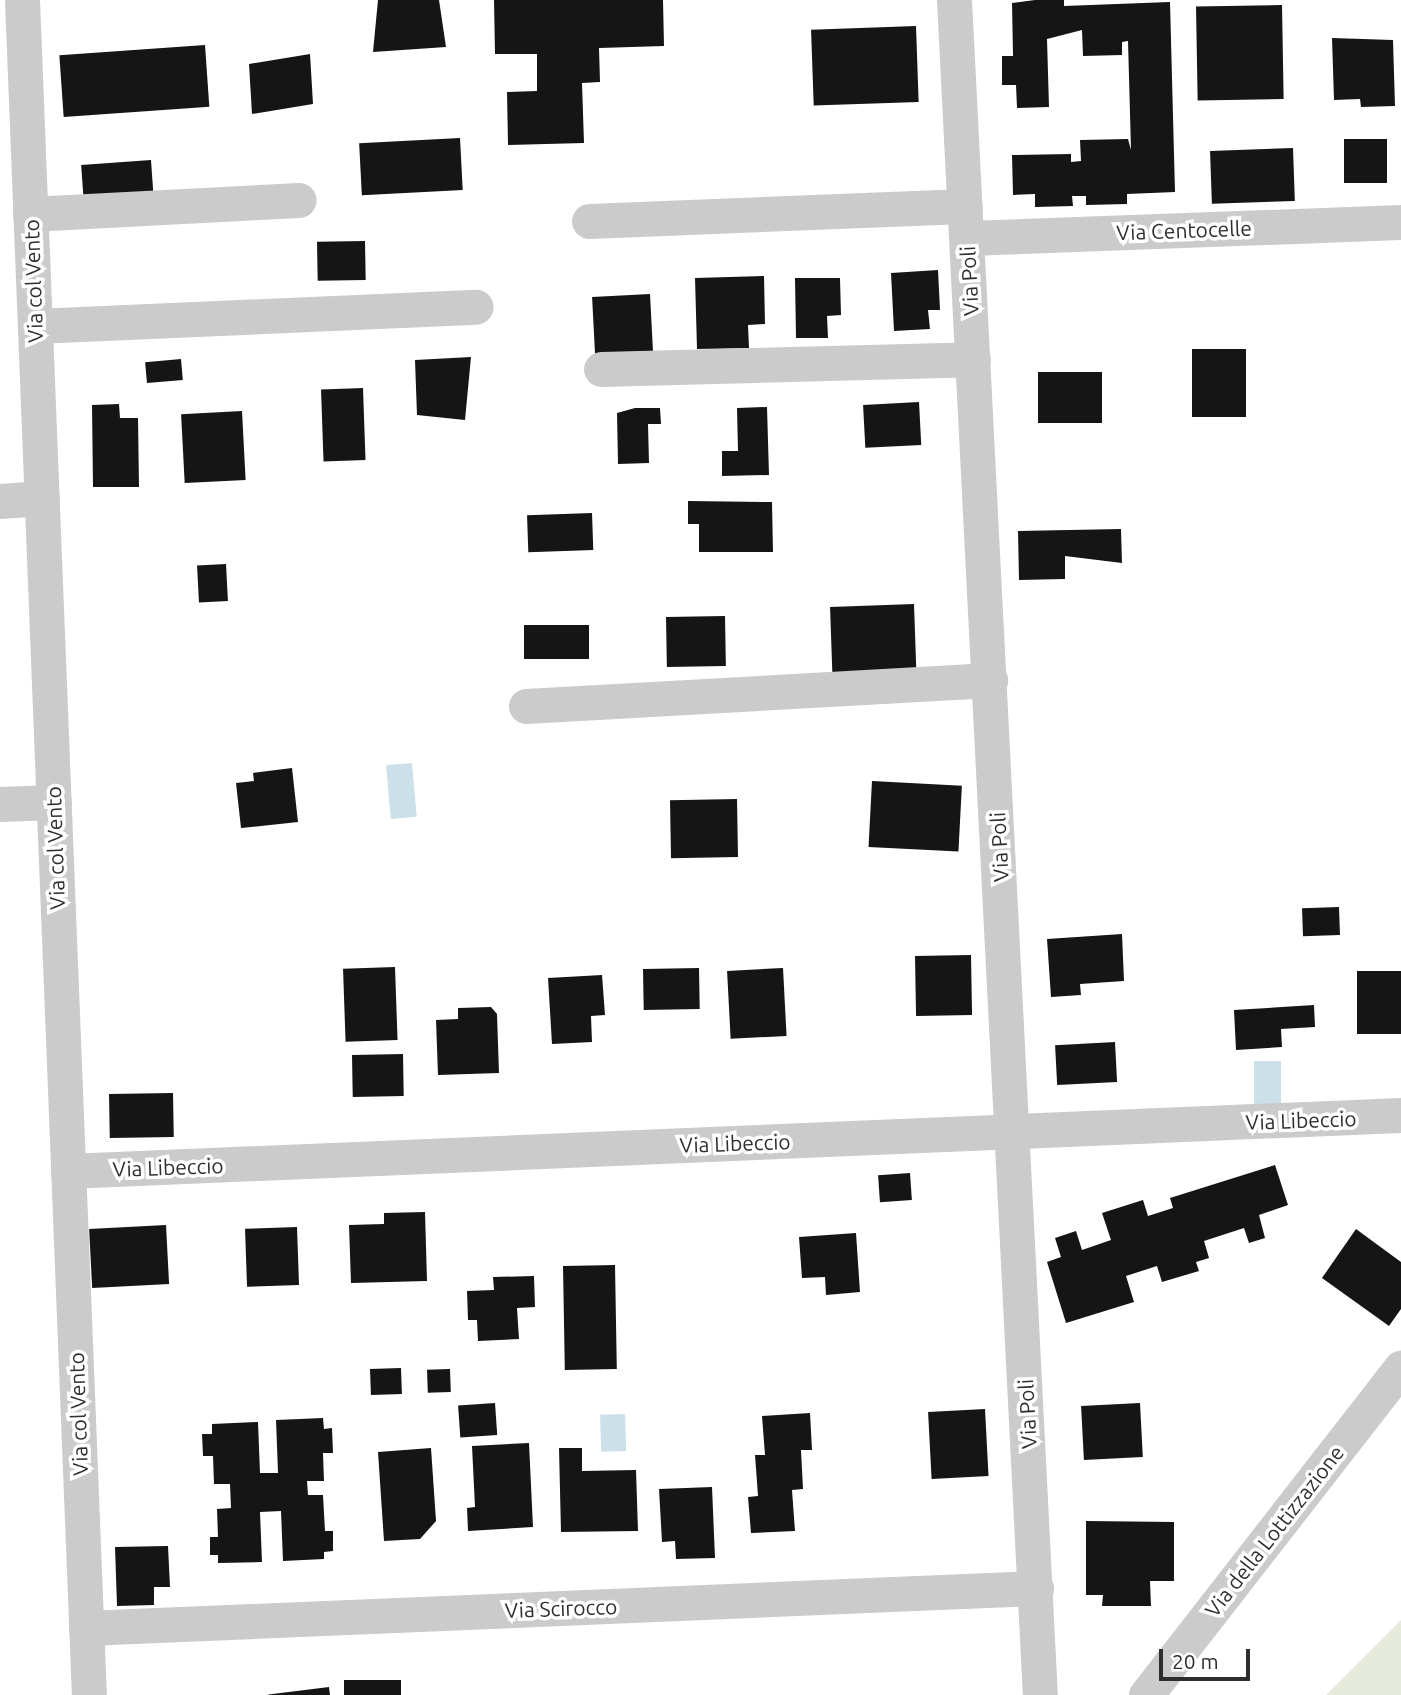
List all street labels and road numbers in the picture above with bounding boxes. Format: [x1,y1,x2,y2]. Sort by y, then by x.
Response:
street label: Via Centocelle [1116,215,1252,245]
street label: Via col Vento [18,219,48,343]
street label: Via Poli [955,245,983,317]
street label: Via col Vento [40,786,70,910]
street label: Via Poli [985,811,1013,883]
street label: Via Libeccio [1245,1105,1357,1135]
street label: Via Libeccio [679,1128,791,1158]
street label: Via Libeccio [112,1152,224,1182]
street label: Via col Vento [63,1352,93,1476]
street label: Via Poli [1013,1378,1041,1450]
street label: Via della Lottizzazione [1199,1440,1349,1622]
street label: Via Scirocco [504,1593,618,1623]

